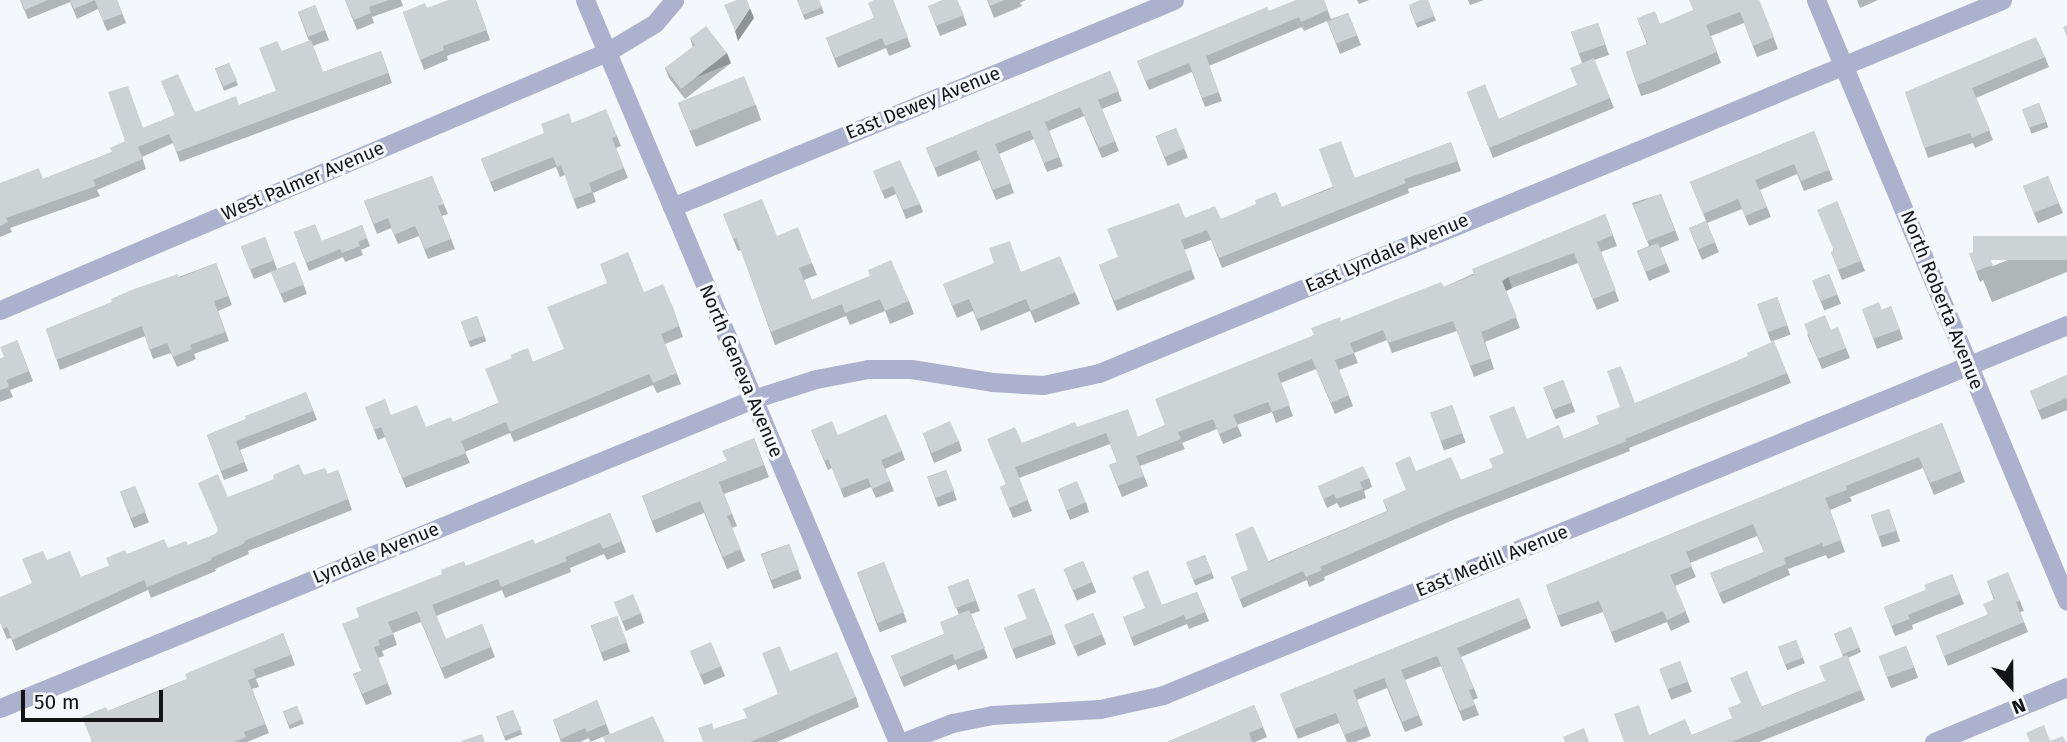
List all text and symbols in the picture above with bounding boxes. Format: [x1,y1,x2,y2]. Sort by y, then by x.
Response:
street label: East Dewey Avenue [842,62,1004,144]
street label: West Palmer Avenue [218,136,388,226]
street label: North Roberta Avenue [1896,207,1988,393]
street label: East Lyndale Avenue [1302,208,1472,298]
street label: North Geneva Avenue [694,281,788,461]
street label: Lyndale Avenue [310,517,442,589]
street label: East Medill Avenue [1413,520,1571,602]
north arrow [1976,651,2046,721]
scale bar [24,676,166,720]
text: 50 m [34,689,80,715]
text: N [2009,693,2029,719]

